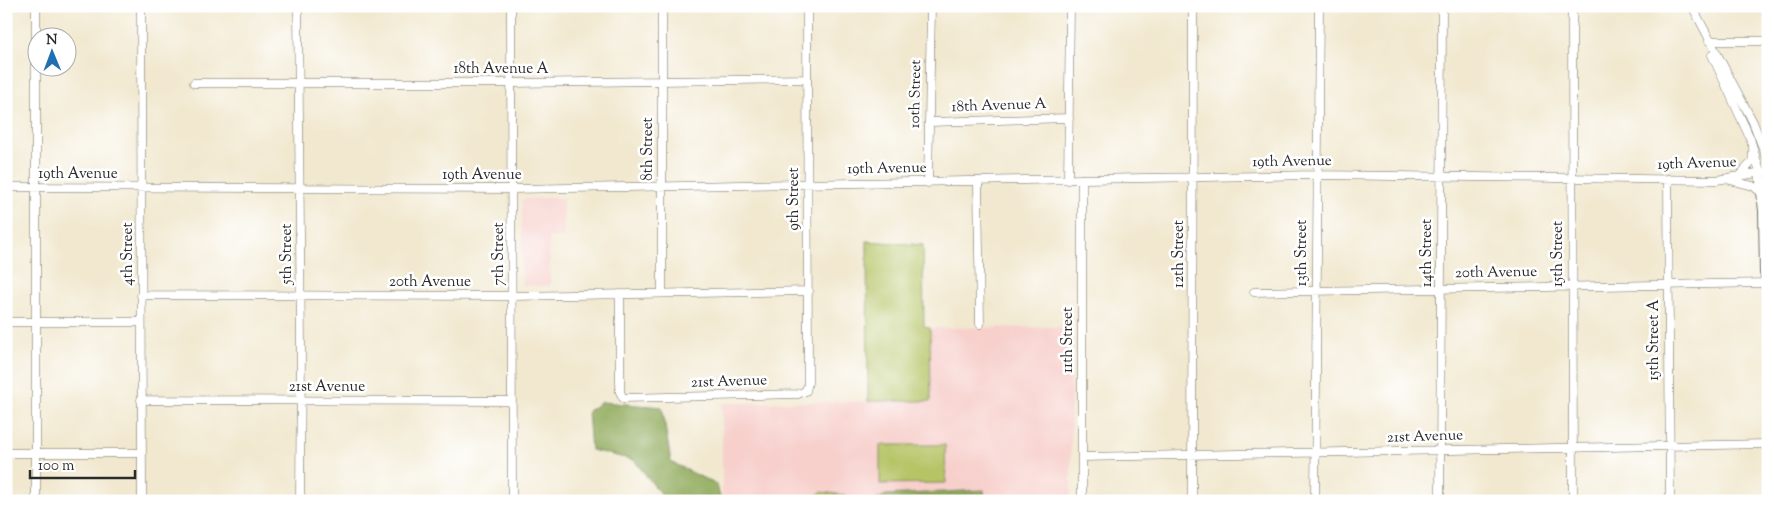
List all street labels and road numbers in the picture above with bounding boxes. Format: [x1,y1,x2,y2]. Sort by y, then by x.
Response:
street label: 18th Avenue A [453,59,549,80]
street label: 10th Street [905,59,927,129]
street label: 18th Avenue A [951,94,1047,118]
street label: 8th Street [638,117,659,181]
street label: 19th Avenue [1252,151,1332,173]
street label: 19th Avenue [1657,152,1737,176]
street label: 19th Avenue [847,158,927,180]
street label: 19th Avenue [38,164,118,185]
street label: 19th Avenue [442,165,522,186]
street label: 9th Street [784,167,805,231]
street label: 14th Street [1417,219,1438,287]
street label: 12th Street [1169,220,1190,288]
street label: 13th Street [1292,220,1313,286]
street label: 15th Street [1548,221,1569,287]
street label: 4th Street [118,222,139,286]
street label: 7th Street [489,222,510,286]
street label: 5th Street [277,224,298,286]
street label: 20th Avenue [1455,262,1537,284]
street label: 20th Avenue [389,272,471,293]
street label: 15th Street A [1644,299,1665,381]
street label: 11th Street [1058,307,1079,373]
street label: 21st Avenue [690,370,768,394]
street label: 21st Avenue [289,377,365,398]
street label: 21st Avenue [1386,425,1464,449]

